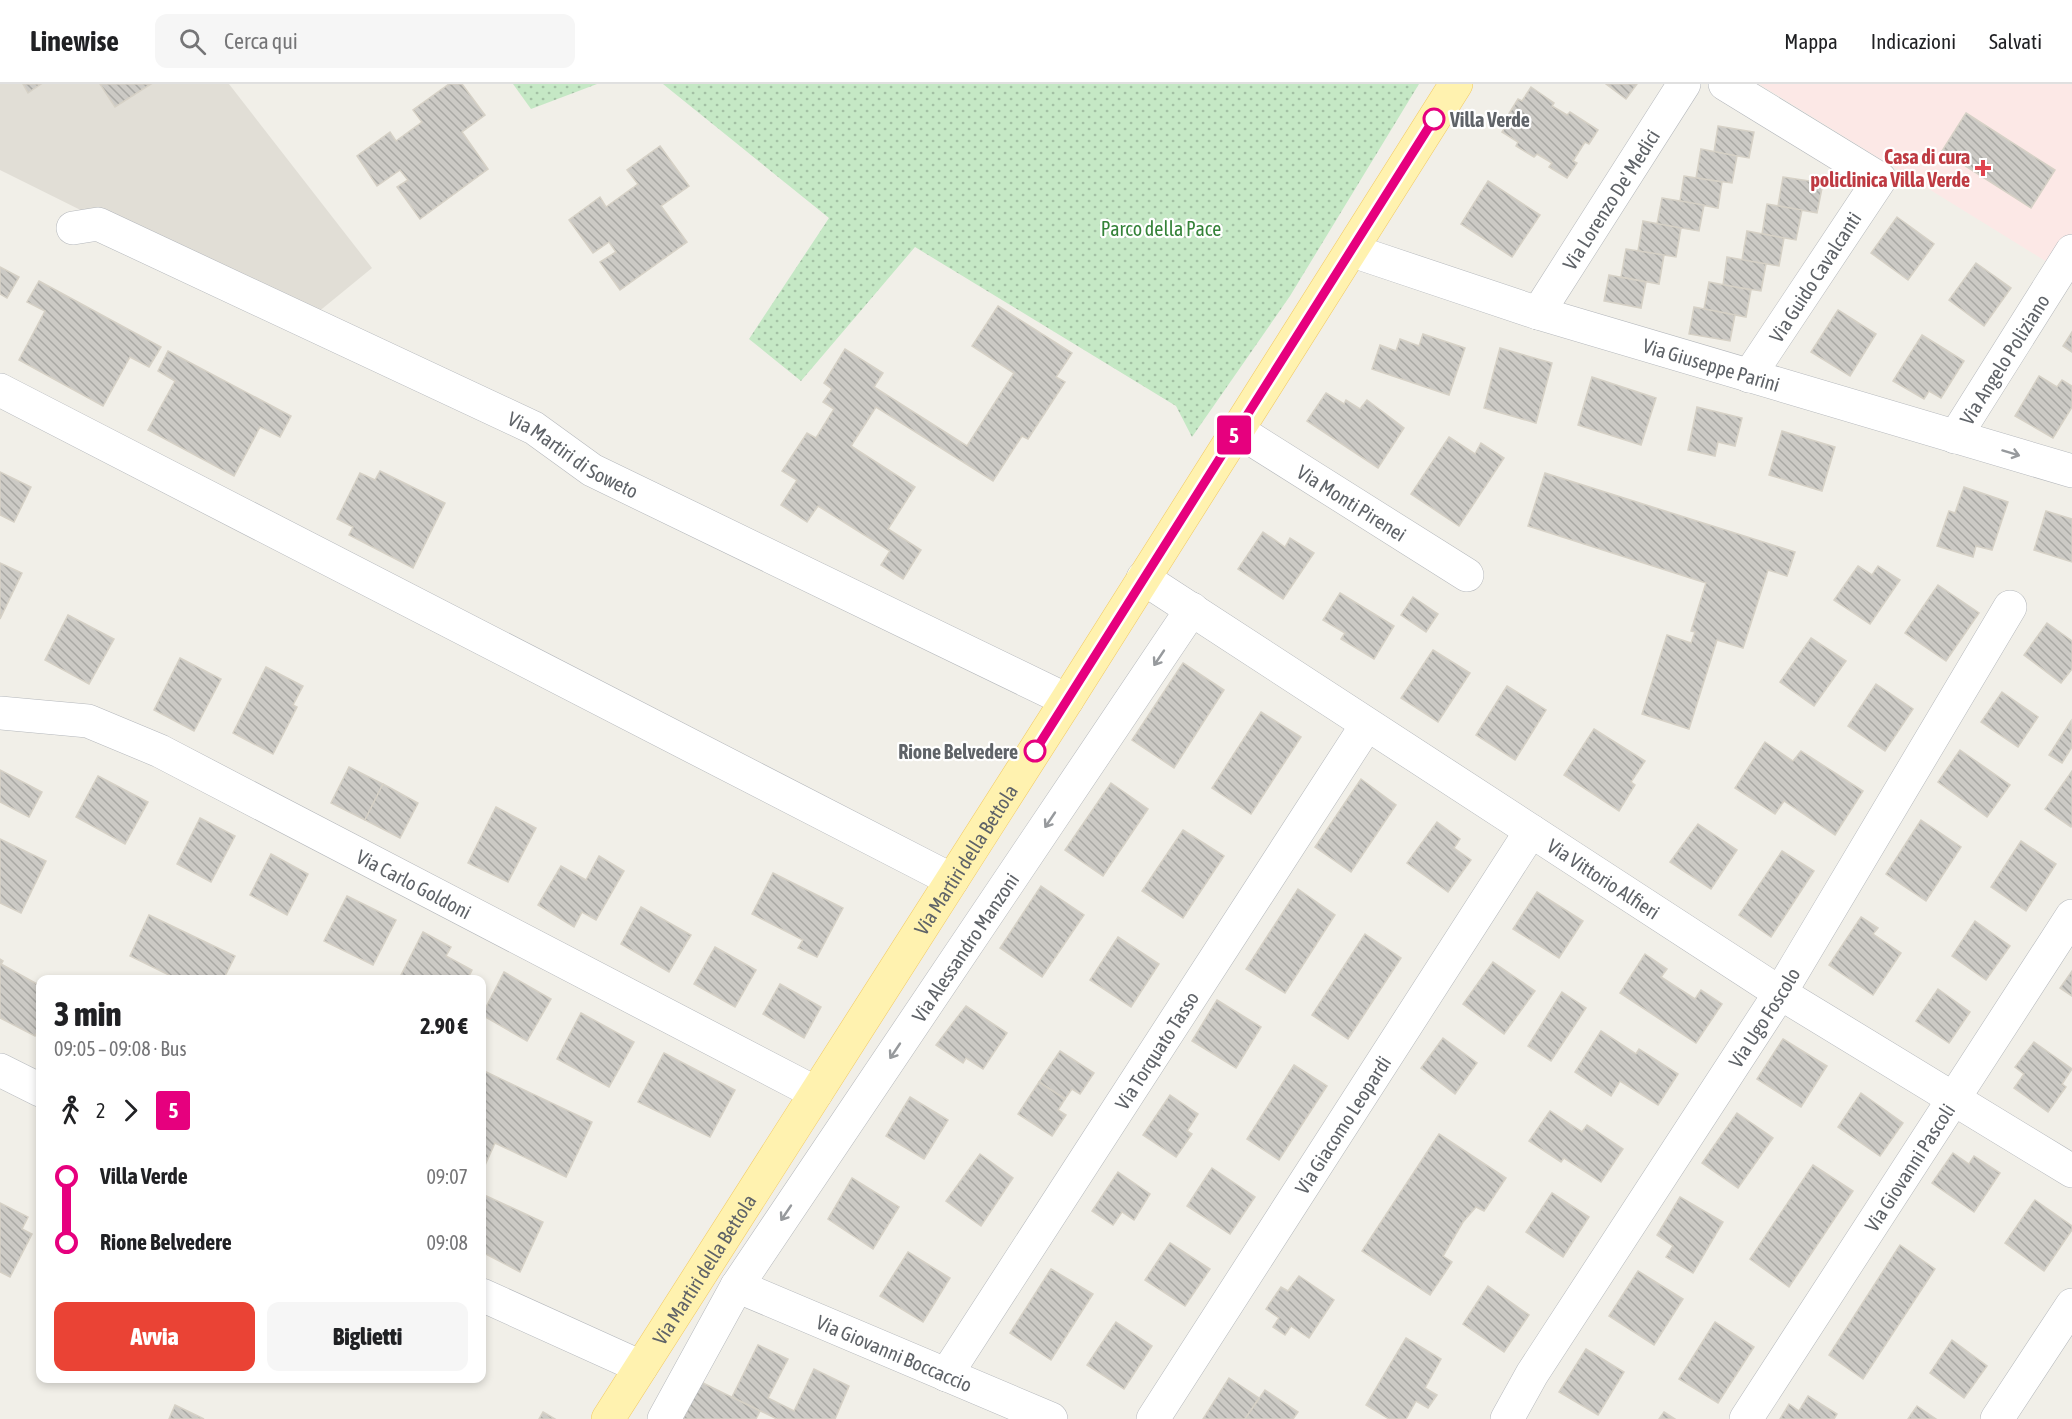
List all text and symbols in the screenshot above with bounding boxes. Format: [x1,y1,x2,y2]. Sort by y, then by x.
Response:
search box [155,14,575,68]
text: Linewise [30,25,119,57]
icon: search [176,25,209,58]
text: Cerca qui [224,28,298,54]
text: Mappa [1784,29,1838,53]
text: Indicazioni [1871,29,1956,53]
text: Salvati [1989,29,2042,53]
marker: Villa Verde [1423,108,1445,130]
place label: Villa Verde [1449,108,1530,131]
street label: Via Lorenzo De' Medici [1557,125,1664,274]
place label: Casa di cura policlinica Villa Verde [1810,145,1970,191]
marker: Casa di cura policlinica Villa Verde [1974,159,1992,177]
street label: Via Guido Cavalcanti [1764,208,1866,346]
park label: Parco della Pace [1101,217,1221,240]
street label: Via Angelo Poliziano [1954,290,2054,429]
street label: Via Giuseppe Parini [1640,333,1783,395]
street label: Via Martiri di Soweto [505,406,642,502]
line badge: 5 [1214,416,1254,454]
text: 5 [1229,423,1239,447]
one-way arrow [2001,448,2020,459]
street label: Via Monti Pirenei [1293,460,1411,545]
one-way arrow [1153,649,1165,665]
place label: Rione Belvedere [898,740,1018,763]
marker: Rione Belvedere [1024,740,1046,762]
street label: Via Martiri della Bettola [909,780,1022,939]
one-way arrow [1044,811,1057,828]
street label: Via Vittorio Alfieri [1543,833,1664,923]
street label: Via Carlo Goldoni [353,844,475,923]
street label: Via Alessandro Manzoni [907,868,1023,1026]
street label: Via Ugo Foscolo [1723,963,1804,1071]
street label: Via Torquato Tasso [1110,987,1203,1113]
text: 3 min [54,995,121,1033]
text: 2.90 € [420,1013,468,1039]
text: 09:05 – 09:08 · Bus [54,1037,187,1060]
one-way arrow [889,1042,901,1059]
street label: Via Giacomo Leopardi [1290,1051,1395,1198]
icon: walk [54,1094,87,1127]
icon: forward [114,1094,147,1127]
text: 5 [168,1098,178,1122]
text: 2 [96,1099,105,1122]
street label: Via Giovanni Pascoli [1859,1099,1959,1235]
text: Villa Verde [100,1163,188,1189]
text: 09:07 [426,1165,468,1188]
street label: Via Martiri della Bettola [647,1190,760,1348]
one-way arrow [780,1204,792,1221]
text: Rione Belvedere [100,1229,232,1255]
text: 09:08 [426,1231,468,1254]
button: Avvia [54,1302,255,1371]
button: Biglietti [267,1302,468,1371]
street label: Via Giovanni Boccaccio [813,1310,976,1396]

